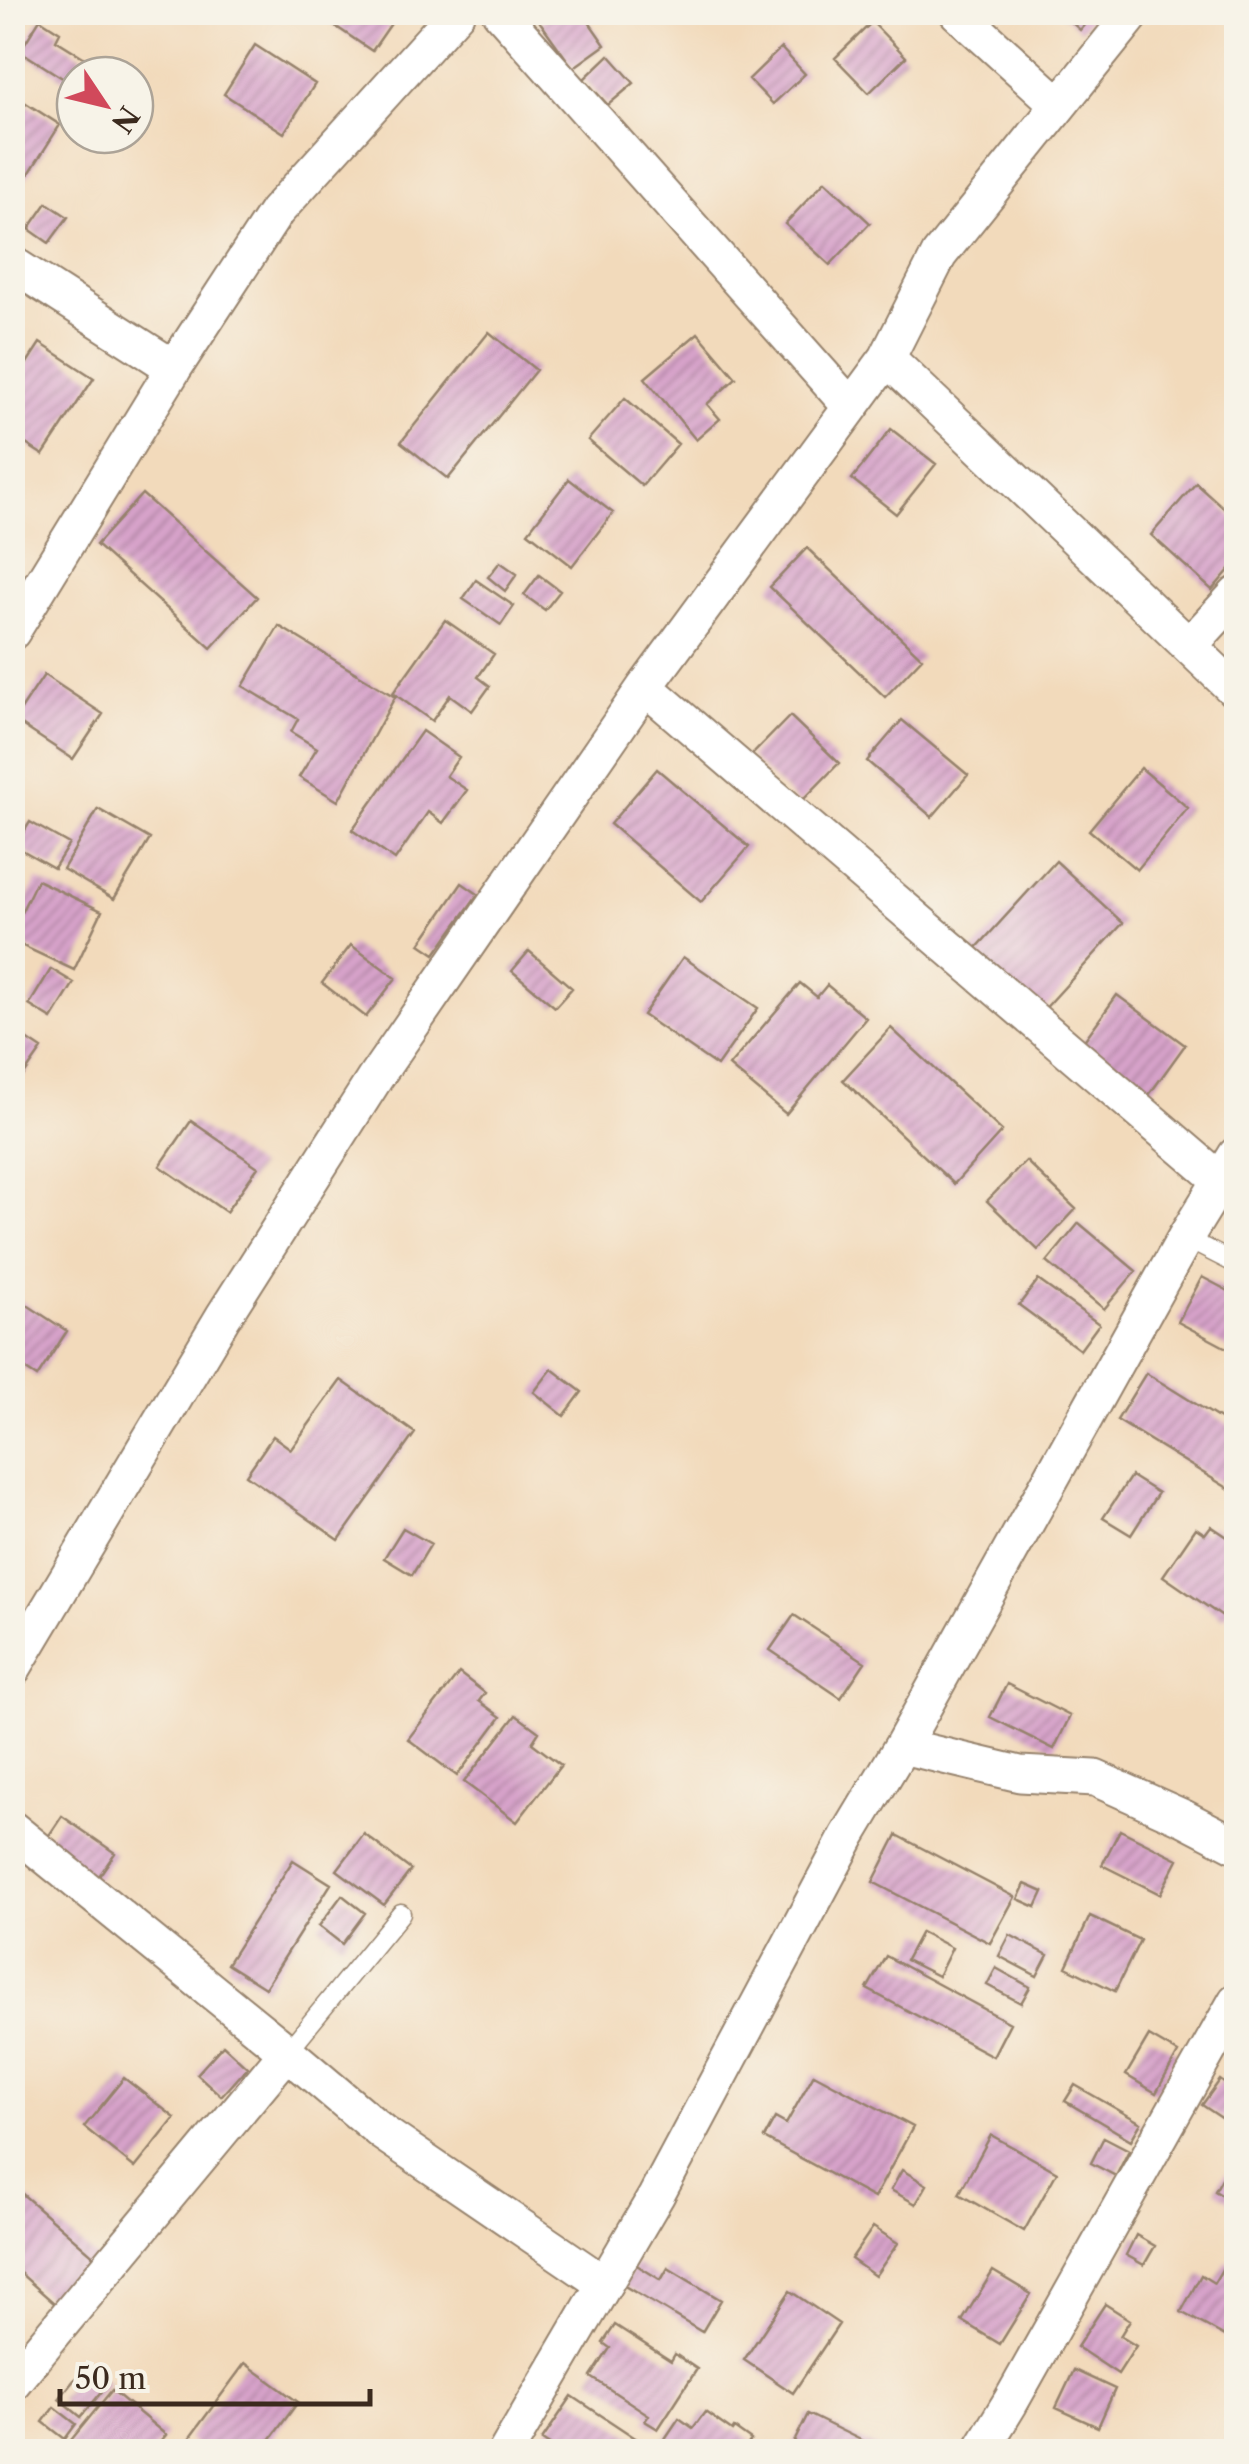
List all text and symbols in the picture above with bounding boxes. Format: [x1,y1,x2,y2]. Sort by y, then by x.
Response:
north arrow [55,55,155,155]
text: N [105,100,146,139]
scale bar [60,2344,370,2406]
text: 50 m [75,2360,146,2397]

